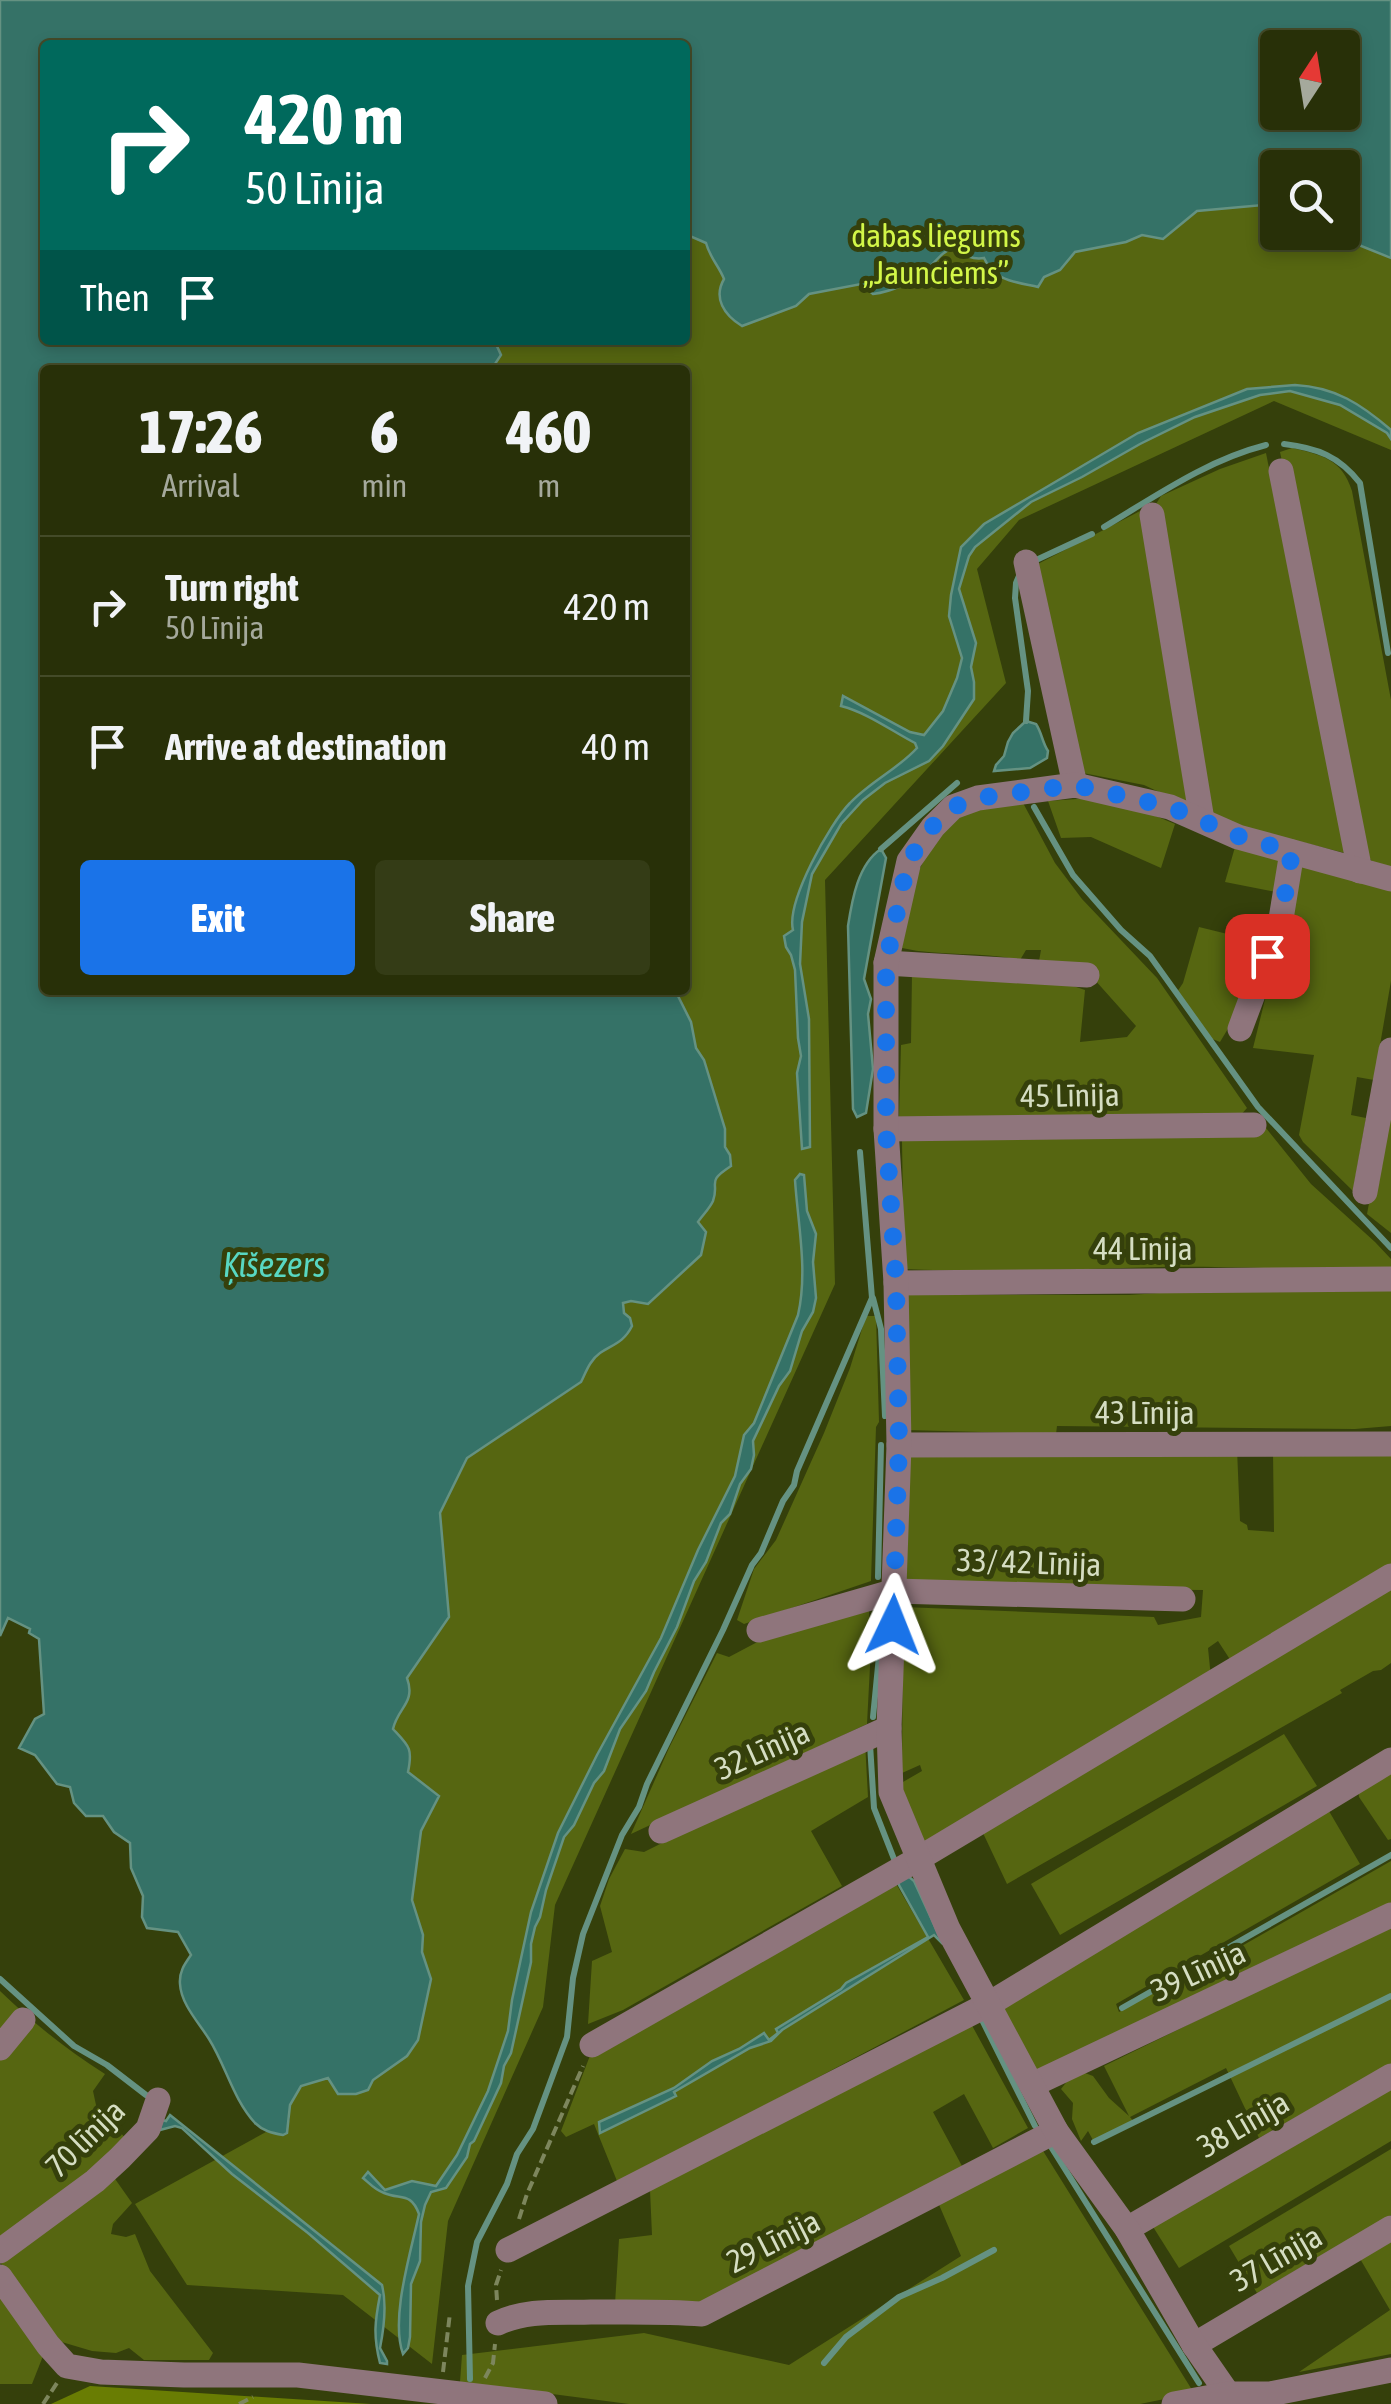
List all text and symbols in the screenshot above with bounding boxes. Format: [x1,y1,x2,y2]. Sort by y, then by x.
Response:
north arrow [1260,30,1360,130]
map controls [1260,30,1360,250]
text: 420 m [245,79,404,159]
icon: right [80,80,210,210]
button: search [1260,150,1360,250]
text: 50 Līnija [245,162,385,214]
park label: dabas liegums „Jaunciems” [851,217,1021,291]
icon: arrive [170,270,225,325]
text: Then [80,276,150,319]
text: 17:26 [139,397,262,466]
text: 6 [370,397,399,466]
text: 460 [506,397,591,466]
text: Arrival [162,467,240,504]
text: min [361,467,407,504]
text: m [537,467,560,504]
text: Turn right [165,566,299,609]
icon: right [80,579,135,634]
text: 420 m [564,585,650,628]
text: 50 Līnija [165,609,264,646]
icon: arrive [80,719,135,774]
text: Arrive at destination [165,725,447,768]
text: 40 m [582,725,650,768]
button: Exit [80,860,355,975]
button: Share [375,860,650,975]
pin [1225,914,1310,999]
icon: arrive [1240,929,1295,984]
street label: 45 Līnija [1020,1076,1120,1114]
street label: 44 Līnija [1093,1230,1193,1267]
water label: Ķīšezers [223,1244,325,1285]
street label: 43 Līnija [1095,1394,1195,1431]
street label: 33/ 42 Līnija [956,1541,1102,1583]
position arrow [841,1573,945,1677]
street label: 32 Līnija [709,1713,815,1787]
street label: 39 Līnija [1145,1933,1251,2009]
street label: 38 Līnija [1191,2083,1295,2165]
street label: 70 līnija [38,2092,132,2184]
street label: 29 Līnija [720,2202,826,2280]
street label: 37 Līnija [1224,2217,1328,2299]

